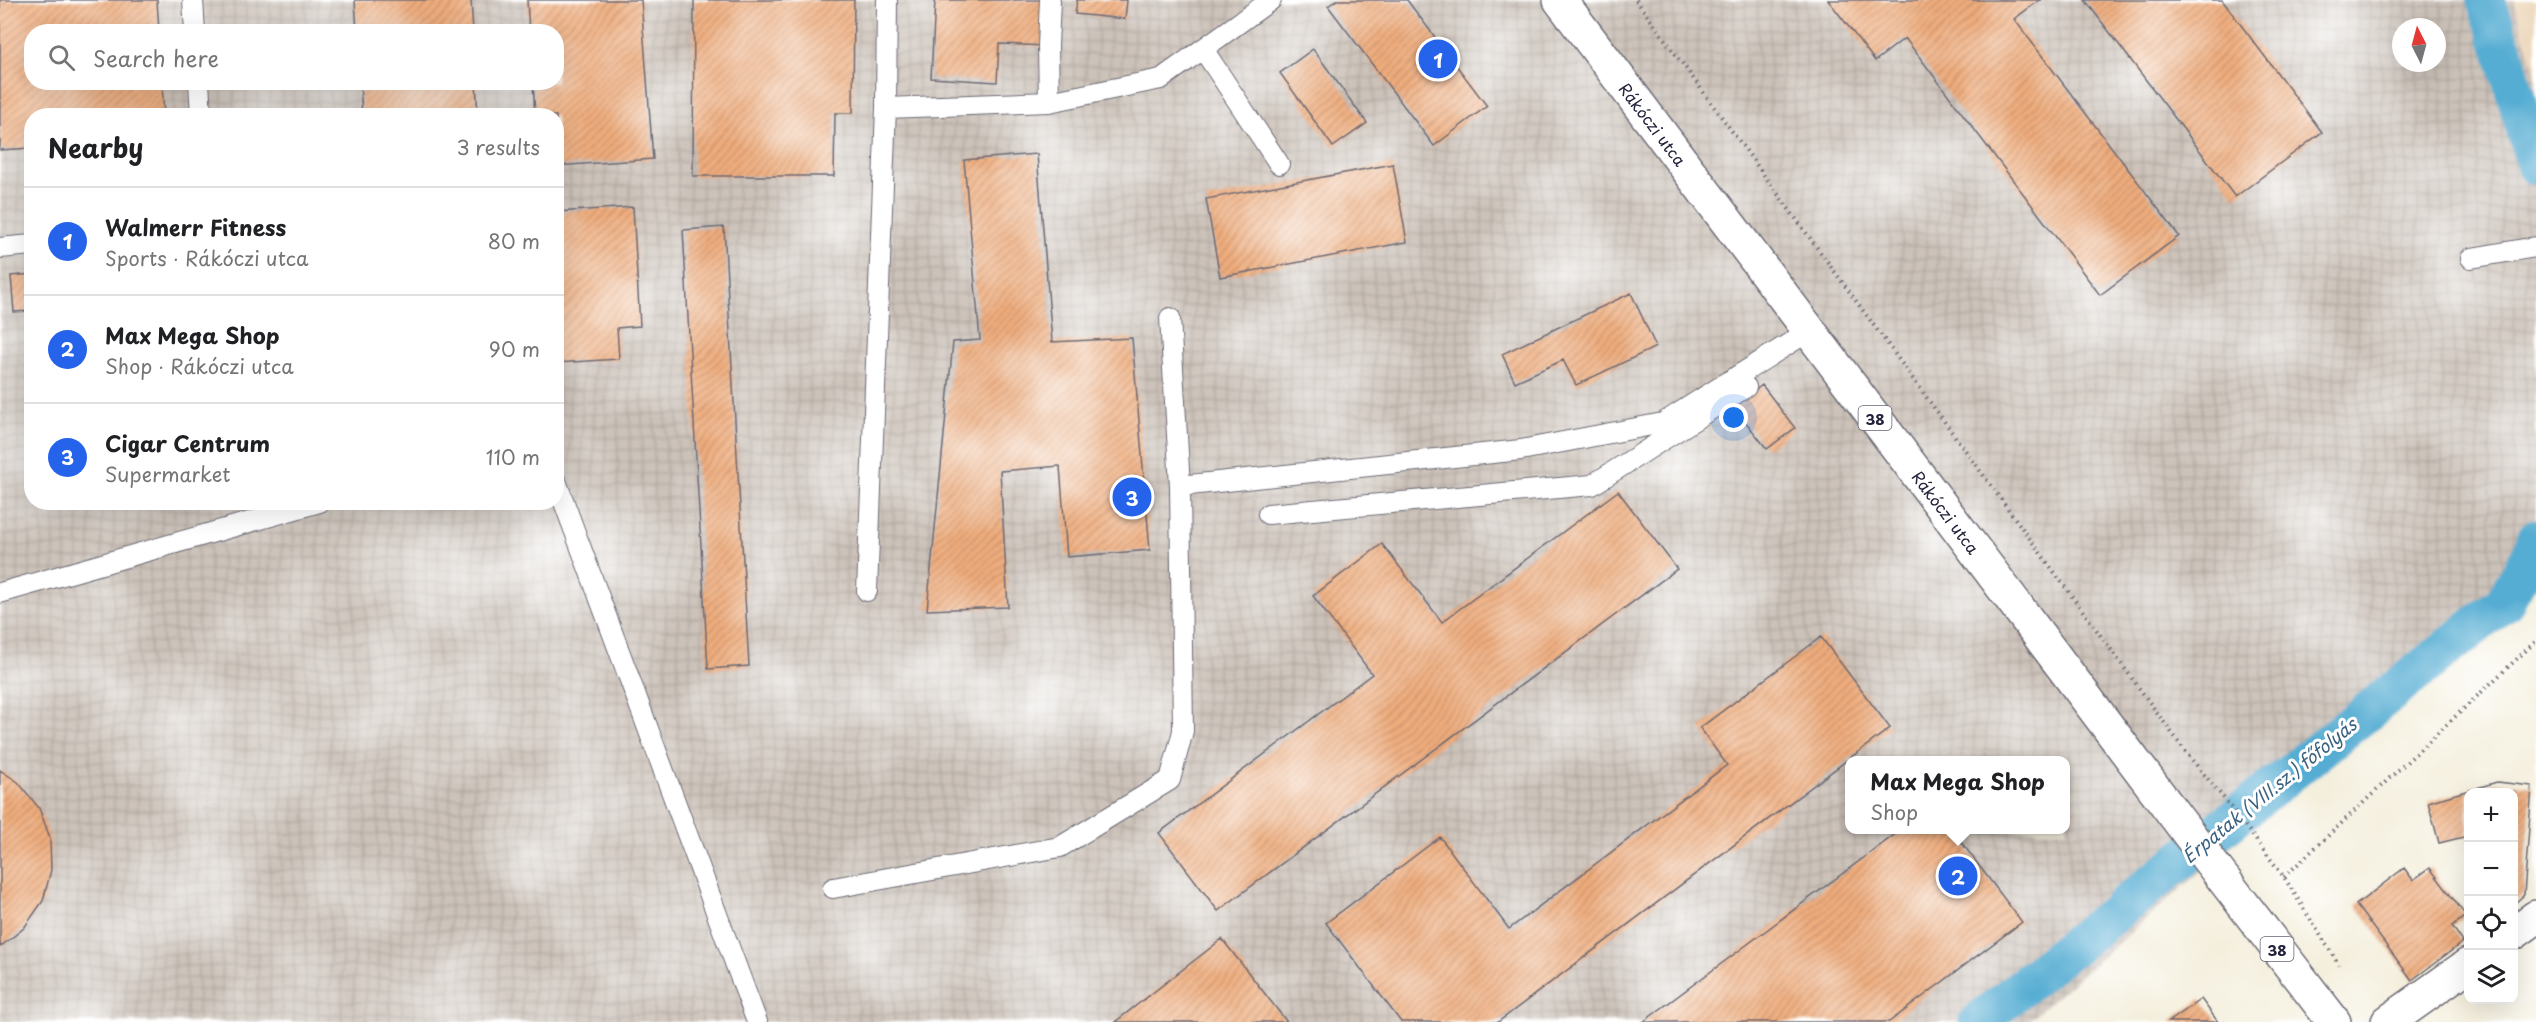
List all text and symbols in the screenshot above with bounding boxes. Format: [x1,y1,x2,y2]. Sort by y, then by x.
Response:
north arrow [2392,18,2446,72]
search box [24,24,564,90]
pin: 1 [1418,36,1458,82]
icon: search [45,41,78,74]
text: Search here [93,41,219,74]
street label: Rákóczi utca [1614,77,1692,171]
text: Nearby [48,128,143,167]
text: 3 results [457,132,540,162]
text: Walmerr Fitness [105,210,286,243]
text: 1 [63,226,72,256]
text: 80 m [488,226,540,256]
text: Sports · Rákóczi utca [105,243,309,273]
text: Max Mega Shop [105,318,279,351]
text: 2 [60,334,75,364]
text: 90 m [489,334,540,364]
text: Shop · Rákóczi utca [105,351,294,381]
your location [1719,403,1748,432]
road number: 38 [1858,406,1892,430]
text: Cigar Centrum [105,426,270,459]
text: 3 [61,442,74,472]
text: 110 m [486,442,540,472]
text: Supermarket [105,459,231,489]
street label: Rákóczi utca [1907,465,1985,559]
pin: 3 [1112,474,1152,520]
water label: Érpatak (VIII.sz.) főfolyás [2176,710,2363,869]
popup [1845,756,2070,834]
text: Max Mega Shop [1870,764,2045,797]
map controls [2464,788,2518,1004]
button: + [2464,788,2518,842]
text: Shop [1870,797,1918,827]
button: − [2464,842,2518,896]
pin: 2 [1938,854,1978,898]
button: locate [2464,896,2518,950]
road number: 38 [2260,937,2294,961]
button: layers [2464,950,2518,1004]

